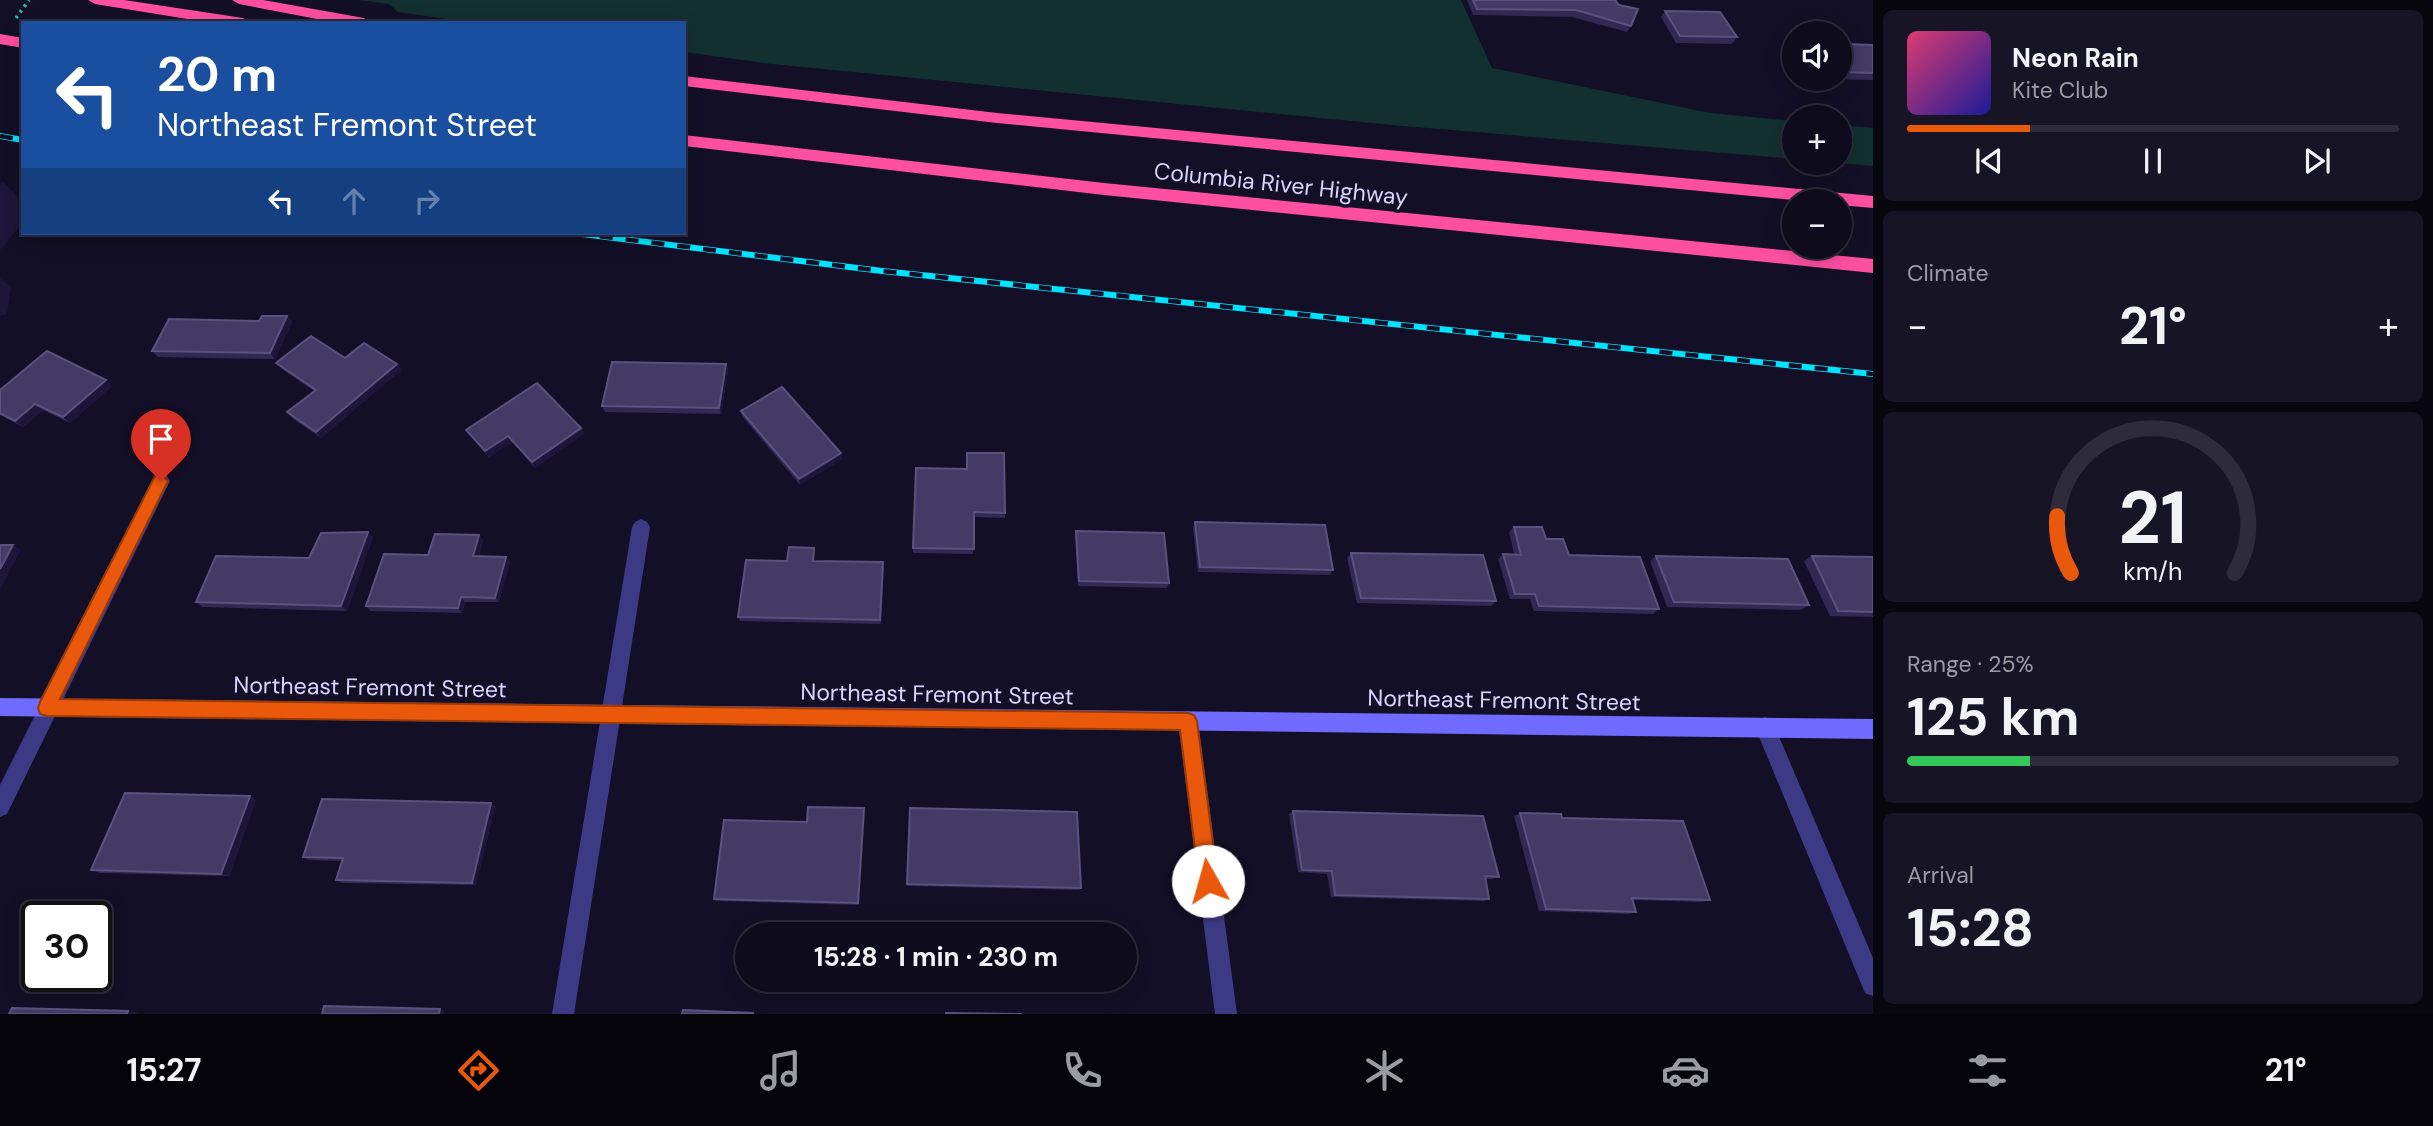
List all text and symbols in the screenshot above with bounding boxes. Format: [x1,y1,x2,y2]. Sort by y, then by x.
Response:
map controls [1782,21,1852,259]
button: sound [1782,21,1852,91]
text: Neon Rain [2012,41,2139,75]
text: 20 m [157,42,277,106]
icon: left [42,49,133,140]
text: Kite Club [2012,75,2108,105]
text: Northeast Fremont Street [157,104,537,146]
button: + [1782,105,1852,175]
icon: previous [1970,142,2008,180]
icon: pause [2134,142,2172,180]
icon: next [2298,142,2336,180]
street label: Columbia River Highway [1153,156,1410,212]
icon: left [262,182,300,220]
icon: ahead [335,182,373,220]
icon: right [408,182,446,220]
button: − [1782,189,1852,259]
text: Climate [1907,258,1989,288]
text: 21° [2119,292,2187,360]
text: − [1907,301,1928,351]
text: + [2378,301,2399,351]
pin [131,409,191,481]
icon: arrive [142,420,180,458]
text: 21 [2119,471,2187,566]
text: km/h [2123,555,2183,588]
text: Range · 25% [1907,649,2034,679]
street label: Northeast Fremont Street [233,670,507,704]
street label: Northeast Fremont Street [800,677,1074,711]
street label: Northeast Fremont Street [1367,683,1641,717]
text: 125 km [1907,683,2079,751]
position arrow [1171,844,1245,918]
text: Arrival [1907,860,1974,890]
text: 15:28 [1907,894,2034,962]
speed limit sign: 30 [21,901,112,992]
text: 15:28 · 1 min · 230 m [814,940,1058,974]
icon: directions [454,1046,503,1095]
icon: music [756,1046,805,1095]
icon: phone [1058,1046,1107,1095]
icon: climate [1360,1046,1409,1095]
icon: car [1661,1046,1710,1095]
icon: filters [1963,1046,2012,1095]
text: 15:27 [126,1049,201,1091]
text: 21° [2265,1049,2307,1091]

